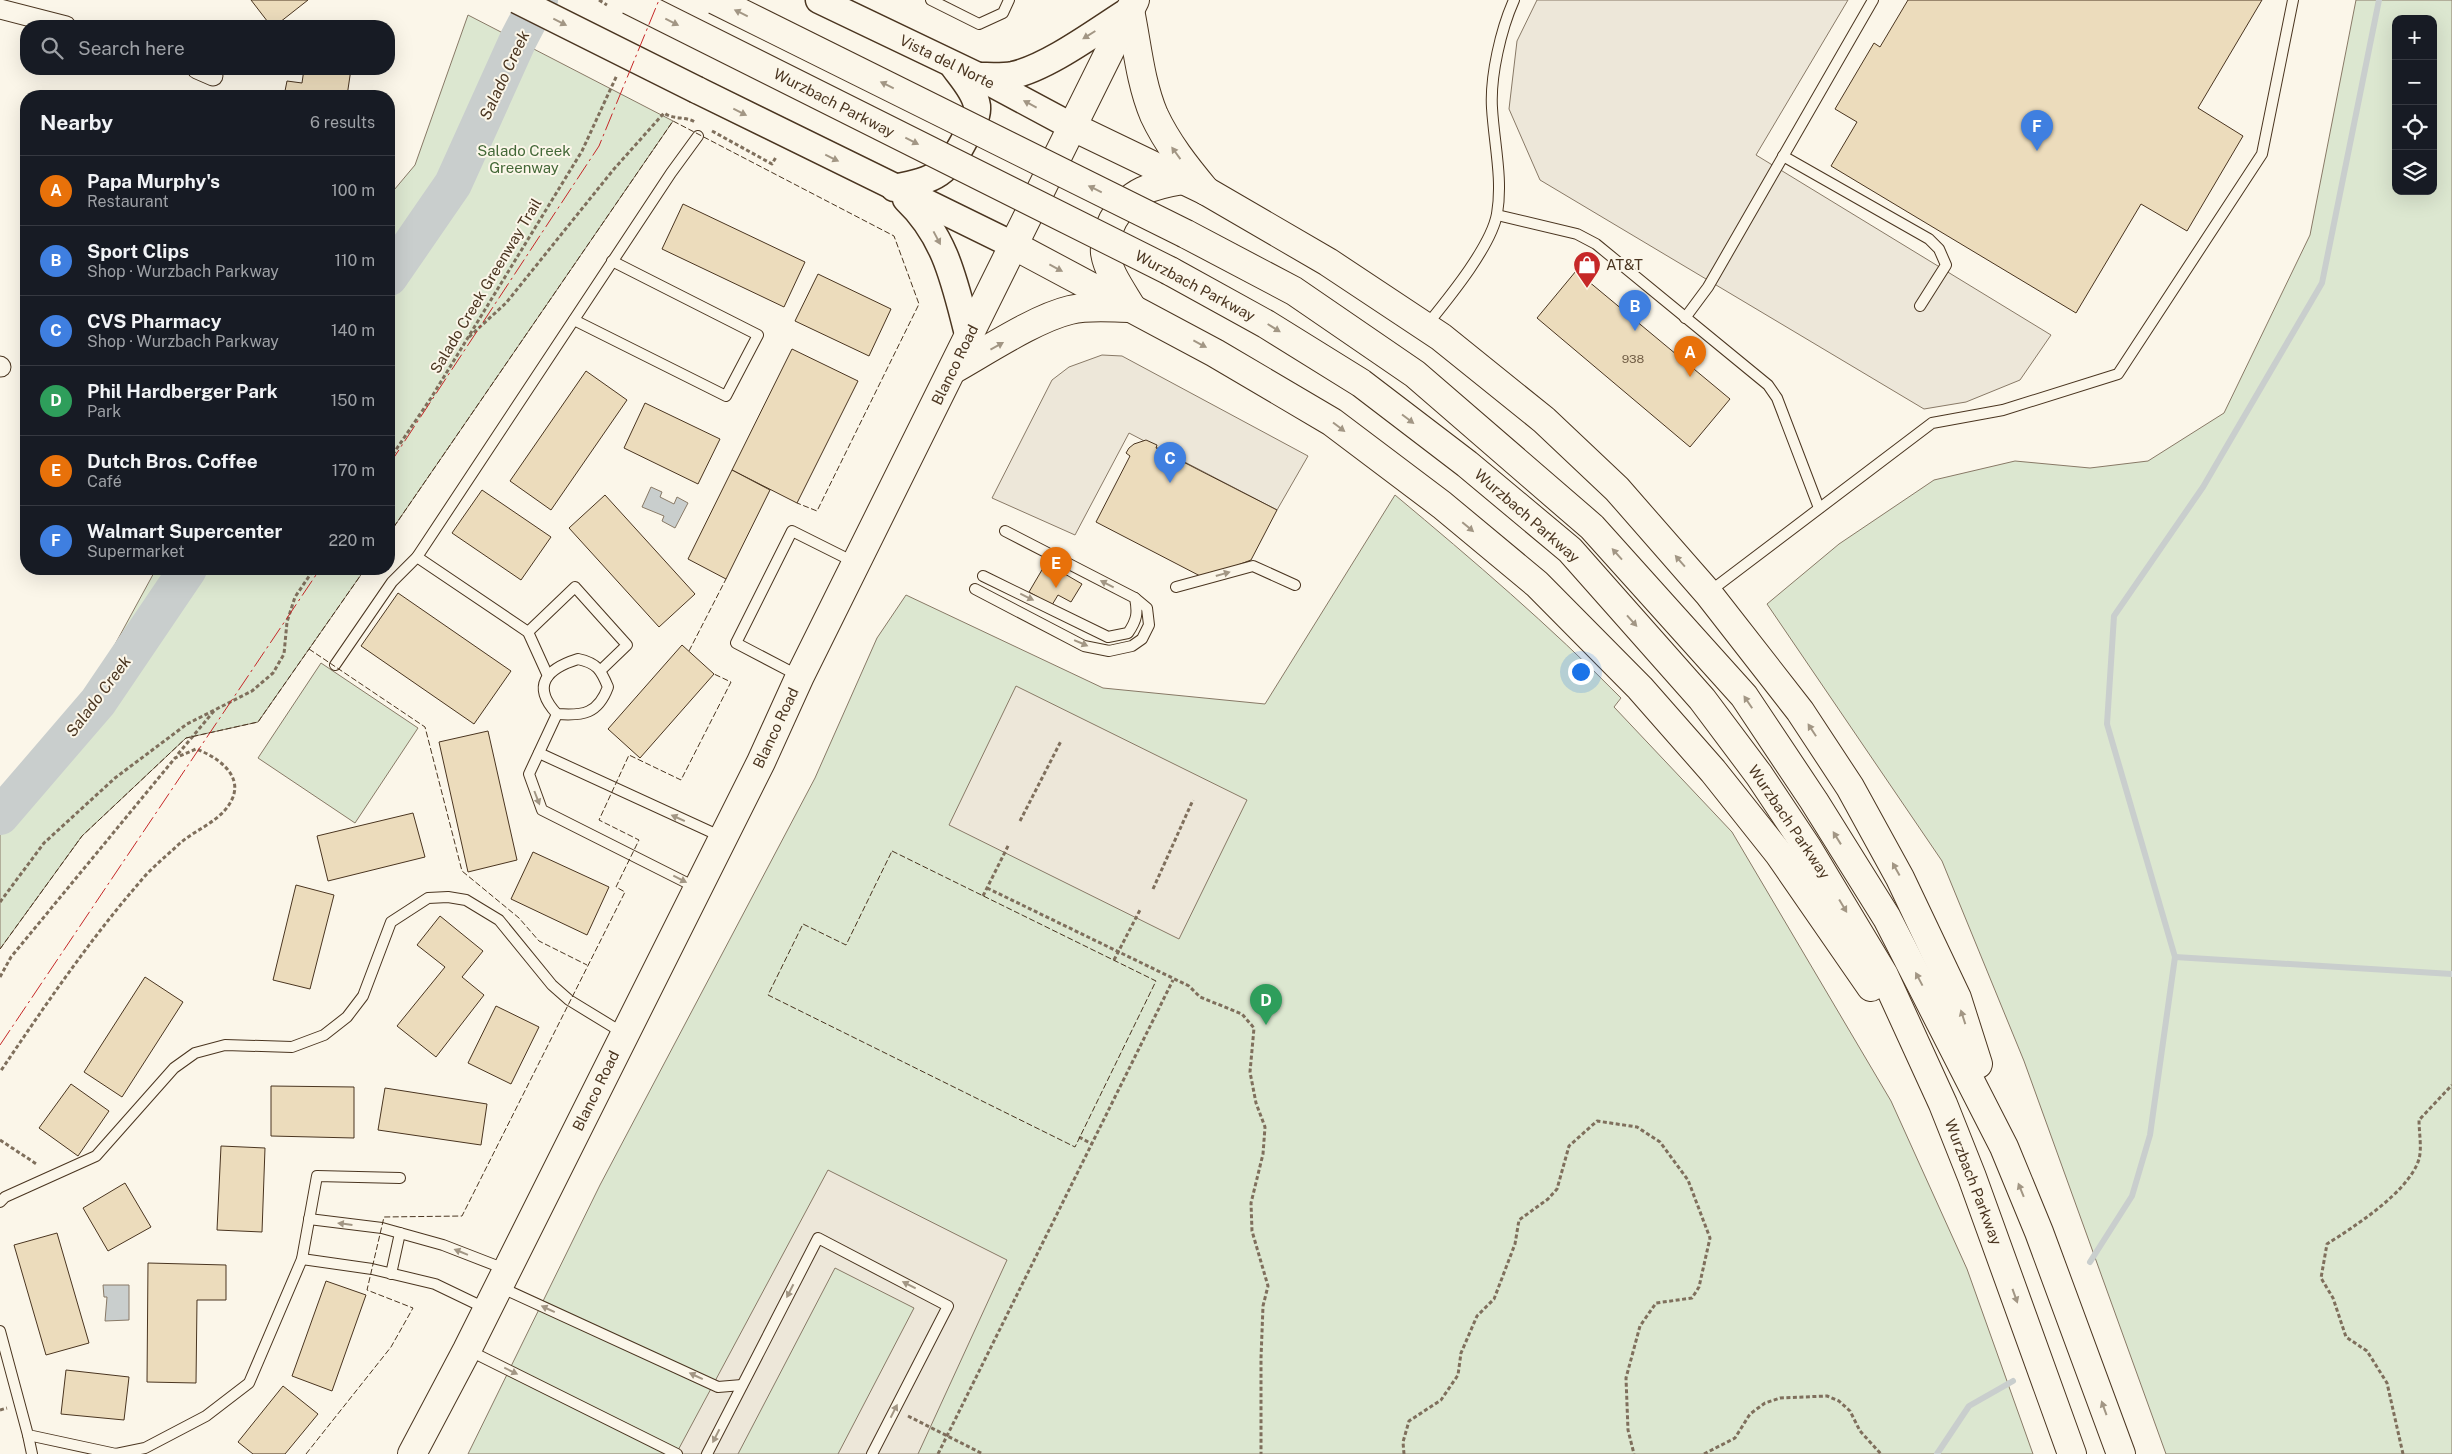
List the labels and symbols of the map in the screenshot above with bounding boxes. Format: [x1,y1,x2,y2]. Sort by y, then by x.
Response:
one-way arrow [734,9,749,17]
one-way arrow [553,18,567,26]
one-way arrow [665,18,679,26]
water label: Salado Creek [475,27,534,123]
street label: Vista del Norte [897,31,998,92]
one-way arrow [1082,31,1095,40]
street label: Wurzbach Parkway [771,65,898,140]
one-way arrow [880,81,894,89]
one-way arrow [1023,100,1038,108]
one-way arrow [733,108,748,116]
pin: F [2021,110,2053,151]
one-way arrow [904,137,919,145]
park label: Salado Creek Greenway [477,142,571,176]
one-way arrow [1171,146,1181,160]
one-way arrow [825,154,839,162]
one-way arrow [1088,185,1102,193]
street label: Salado Creek Greenway Trail [426,195,545,376]
one-way arrow [933,231,941,246]
street label: Wurzbach Parkway [1132,247,1258,324]
shop icon: AT&T [1572,250,1602,289]
place label: AT&T [1606,256,1643,273]
one-way arrow [1049,264,1064,272]
pin: B [1619,290,1651,331]
street label: Blanco Road [928,322,981,408]
one-way arrow [1267,324,1280,333]
pin: A [1674,336,1706,377]
one-way arrow [1193,340,1207,348]
one-way arrow [990,341,1003,350]
house number: 938 [1622,352,1645,366]
one-way arrow [1401,414,1415,424]
one-way arrow [1332,422,1345,433]
pin: C [1154,442,1186,483]
street label: Wurzbach Parkway [1471,465,1583,566]
one-way arrow [1461,521,1474,532]
pin: E [1040,547,1072,588]
one-way arrow [1611,549,1623,561]
one-way arrow [1674,555,1686,567]
one-way arrow [1216,570,1231,578]
one-way arrow [1100,580,1114,588]
one-way arrow [1020,593,1034,601]
one-way arrow [1626,614,1638,626]
one-way arrow [1074,640,1088,648]
water label: Salado Creek [62,652,135,741]
your location [1568,659,1594,685]
street label: Blanco Road [749,685,802,771]
one-way arrow [1743,695,1753,709]
one-way arrow [1808,723,1817,736]
street label: Wurzbach Parkway [1745,762,1834,882]
one-way arrow [534,790,541,805]
one-way arrow [671,813,685,821]
one-way arrow [1832,832,1841,845]
one-way arrow [1891,863,1900,876]
one-way arrow [673,875,687,883]
one-way arrow [1838,899,1847,912]
one-way arrow [1914,972,1923,985]
pin: D [1250,984,1282,1025]
one-way arrow [1958,1009,1966,1024]
street label: Blanco Road [569,1048,622,1134]
street label: Wurzbach Parkway [1942,1116,2005,1247]
one-way arrow [2017,1182,2025,1197]
one-way arrow [337,1220,353,1228]
one-way arrow [454,1248,468,1256]
one-way arrow [902,1281,916,1289]
one-way arrow [786,1284,794,1299]
one-way arrow [2012,1288,2019,1303]
one-way arrow [541,1305,555,1313]
one-way arrow [504,1367,518,1375]
one-way arrow [689,1372,703,1380]
one-way arrow [2100,1400,2108,1415]
one-way arrow [890,1404,898,1418]
one-way arrow [712,1429,720,1443]

